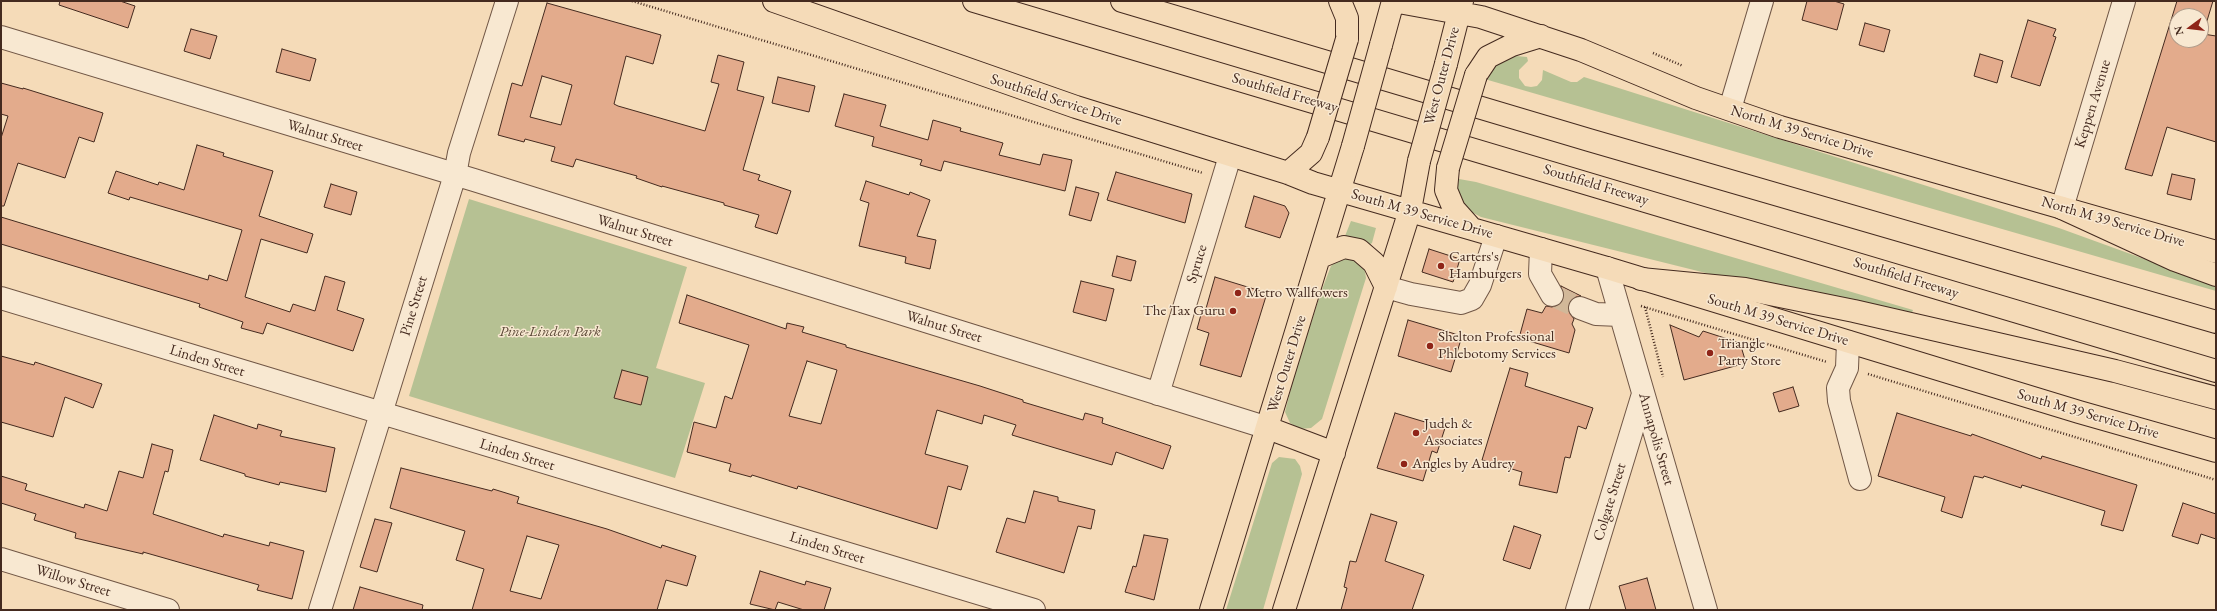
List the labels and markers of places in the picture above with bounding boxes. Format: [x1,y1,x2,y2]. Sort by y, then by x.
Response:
place label: Carters's Hamburgers [1449,248,1522,283]
marker: Carters's Hamburgers [1436,261,1446,271]
place label: Metro Wallfowers [1246,284,1348,302]
marker: Metro Wallfowers [1233,288,1243,298]
place label: The Tax Guru [1143,302,1225,320]
marker: The Tax Guru [1228,306,1238,316]
place label: Shelton Professional Phlebotomy Services [1438,328,1556,363]
place label: Triangle Party Store [1718,335,1781,370]
marker: Shelton Professional Phlebotomy Services [1425,341,1435,351]
marker: Triangle Party Store [1705,348,1715,358]
place label: Judeh & Associates [1424,415,1483,450]
marker: Judeh & Associates [1411,428,1421,438]
place label: Angles by Audrey [1412,455,1514,473]
marker: Angles by Audrey [1399,459,1409,469]

